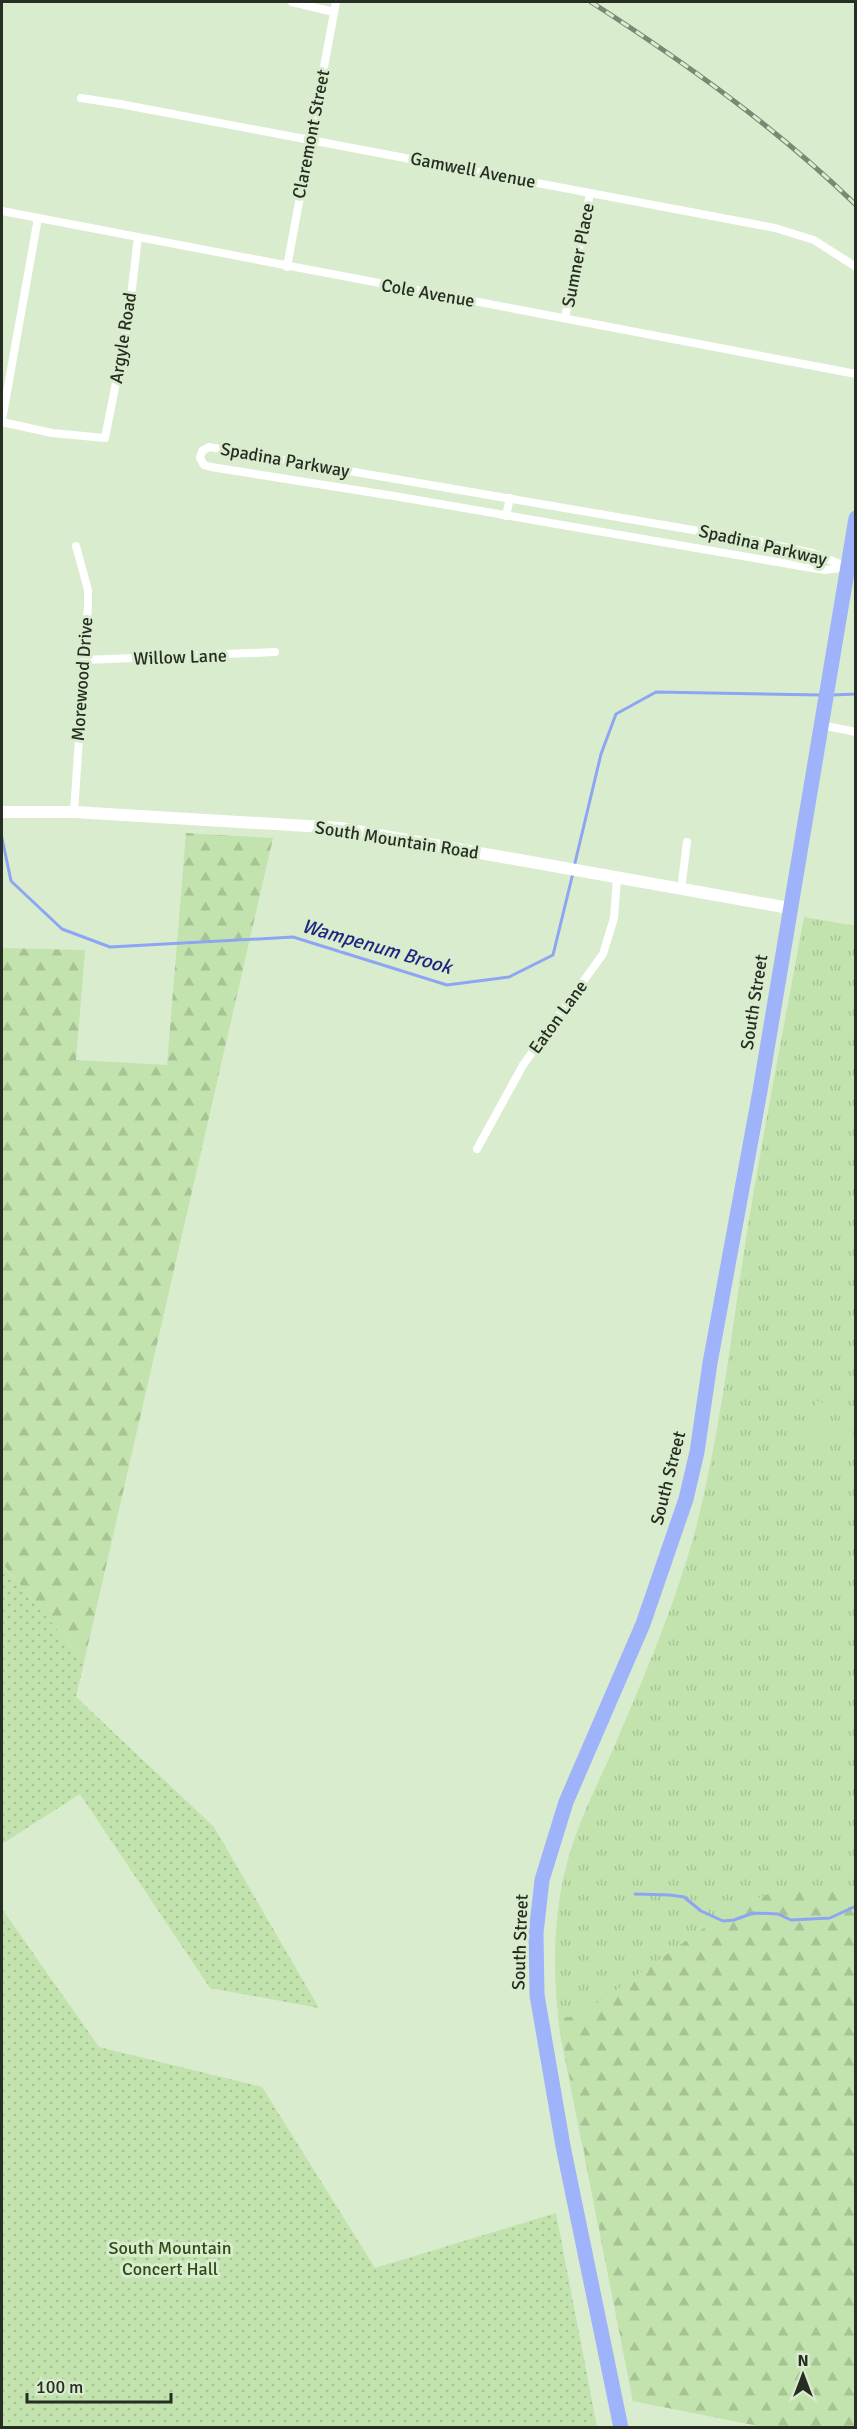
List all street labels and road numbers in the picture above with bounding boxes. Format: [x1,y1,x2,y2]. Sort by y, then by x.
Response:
street label: Claremont Street [288,67,334,201]
street label: Gamwell Avenue [408,147,538,193]
street label: Sumner Place [557,201,599,309]
street label: Cole Avenue [380,274,476,312]
street label: Argyle Road [105,291,141,385]
street label: Spadina Parkway [219,438,352,482]
street label: Spadina Parkway [697,520,830,571]
street label: Morewood Drive [67,616,97,742]
street label: Willow Lane [133,644,227,670]
street label: South Mountain Road [314,816,480,864]
street label: South Street [736,953,772,1051]
street label: Eaton Lane [524,976,592,1058]
street label: South Street [646,1429,690,1527]
street label: South Street [507,1894,533,1990]

